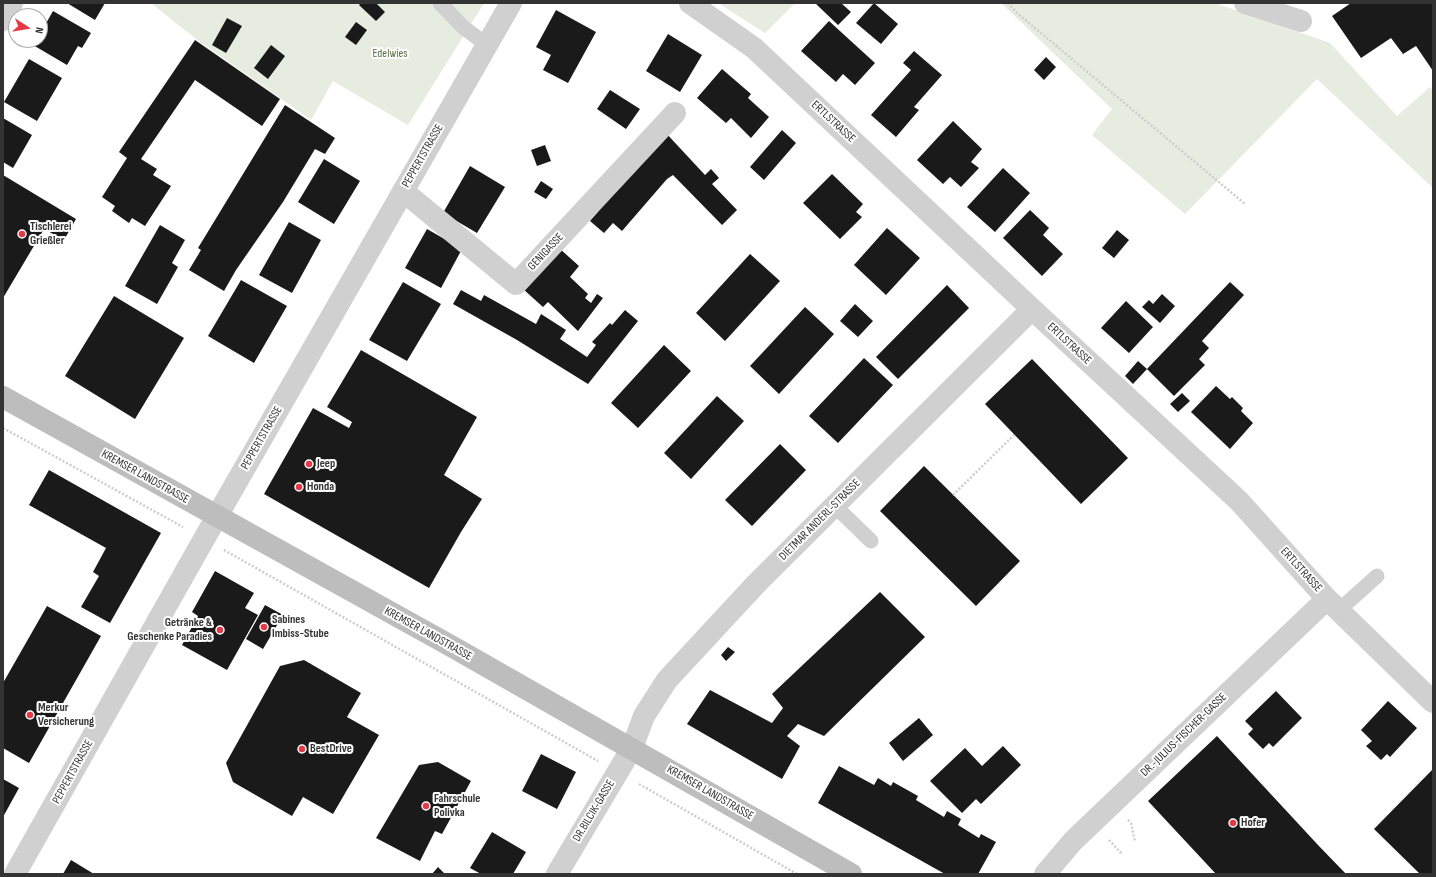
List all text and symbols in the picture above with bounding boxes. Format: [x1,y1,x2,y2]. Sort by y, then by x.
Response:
north arrow [8,8,48,48]
text: N [32,26,46,35]
park label: Edelwies [372,47,408,61]
street label: ERTLSTRASSE [808,98,858,146]
street label: PEPPERTSTRASSE [399,122,447,190]
place label: Tischlerei Grießler [30,220,71,248]
marker: Tischlerei Grießler [17,229,27,239]
street label: GENIGASSE [525,230,567,274]
street label: ERTLSTRASSE [1044,320,1094,368]
street label: PEPPERTSTRASSE [238,404,286,472]
street label: KREMSER LANDSTRASSE [99,447,191,507]
place label: Jeep [317,457,335,471]
marker: Jeep [304,459,314,469]
street label: DIETMAR ANDERL-STRASSE [776,476,864,564]
place label: Honda [307,480,334,494]
marker: Honda [294,482,304,492]
street label: ERTLSTRASSE [1277,545,1325,595]
street label: KREMSER LANDSTRASSE [382,604,474,664]
place label: Sabines Imbiss-Stube [272,613,329,641]
place label: Getränke & Geschenke Paradies [127,616,212,644]
marker: Sabines Imbiss-Stube [259,622,269,632]
marker: Getränke & Geschenke Paradies [215,625,225,635]
street label: DR.-JULIUS-FISCHER-GASSE [1138,690,1230,780]
place label: Merkur Versicherung [38,701,94,729]
marker: Merkur Versicherung [25,710,35,720]
street label: PEPPERTSTRASSE [50,738,96,806]
place label: BestDrive [310,742,352,756]
marker: BestDrive [297,744,307,754]
street label: KREMSER LANDSTRASSE [664,762,756,824]
street label: DR.BILCIK-GASSE [570,777,618,845]
place label: Fahrschule Polivka [434,792,480,820]
marker: Fahrschule Polivka [421,801,431,811]
place label: Hofer [1241,816,1265,830]
marker: Hofer [1228,818,1238,828]

